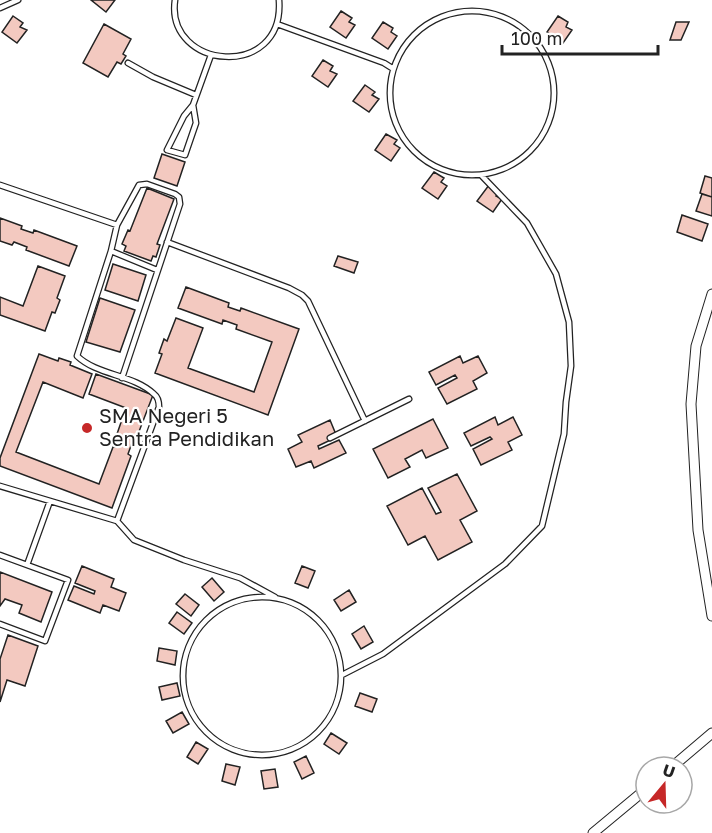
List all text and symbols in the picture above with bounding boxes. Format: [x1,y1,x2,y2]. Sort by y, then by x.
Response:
scale bar [502,18,658,56]
text: 100 m [511,27,562,49]
place label: SMA Negeri 5 Sentra Pendidikan [99,403,274,450]
marker: SMA Negeri 5 Sentra Pendidikan [80,421,94,435]
north arrow [634,755,694,815]
text: U [660,759,678,782]

